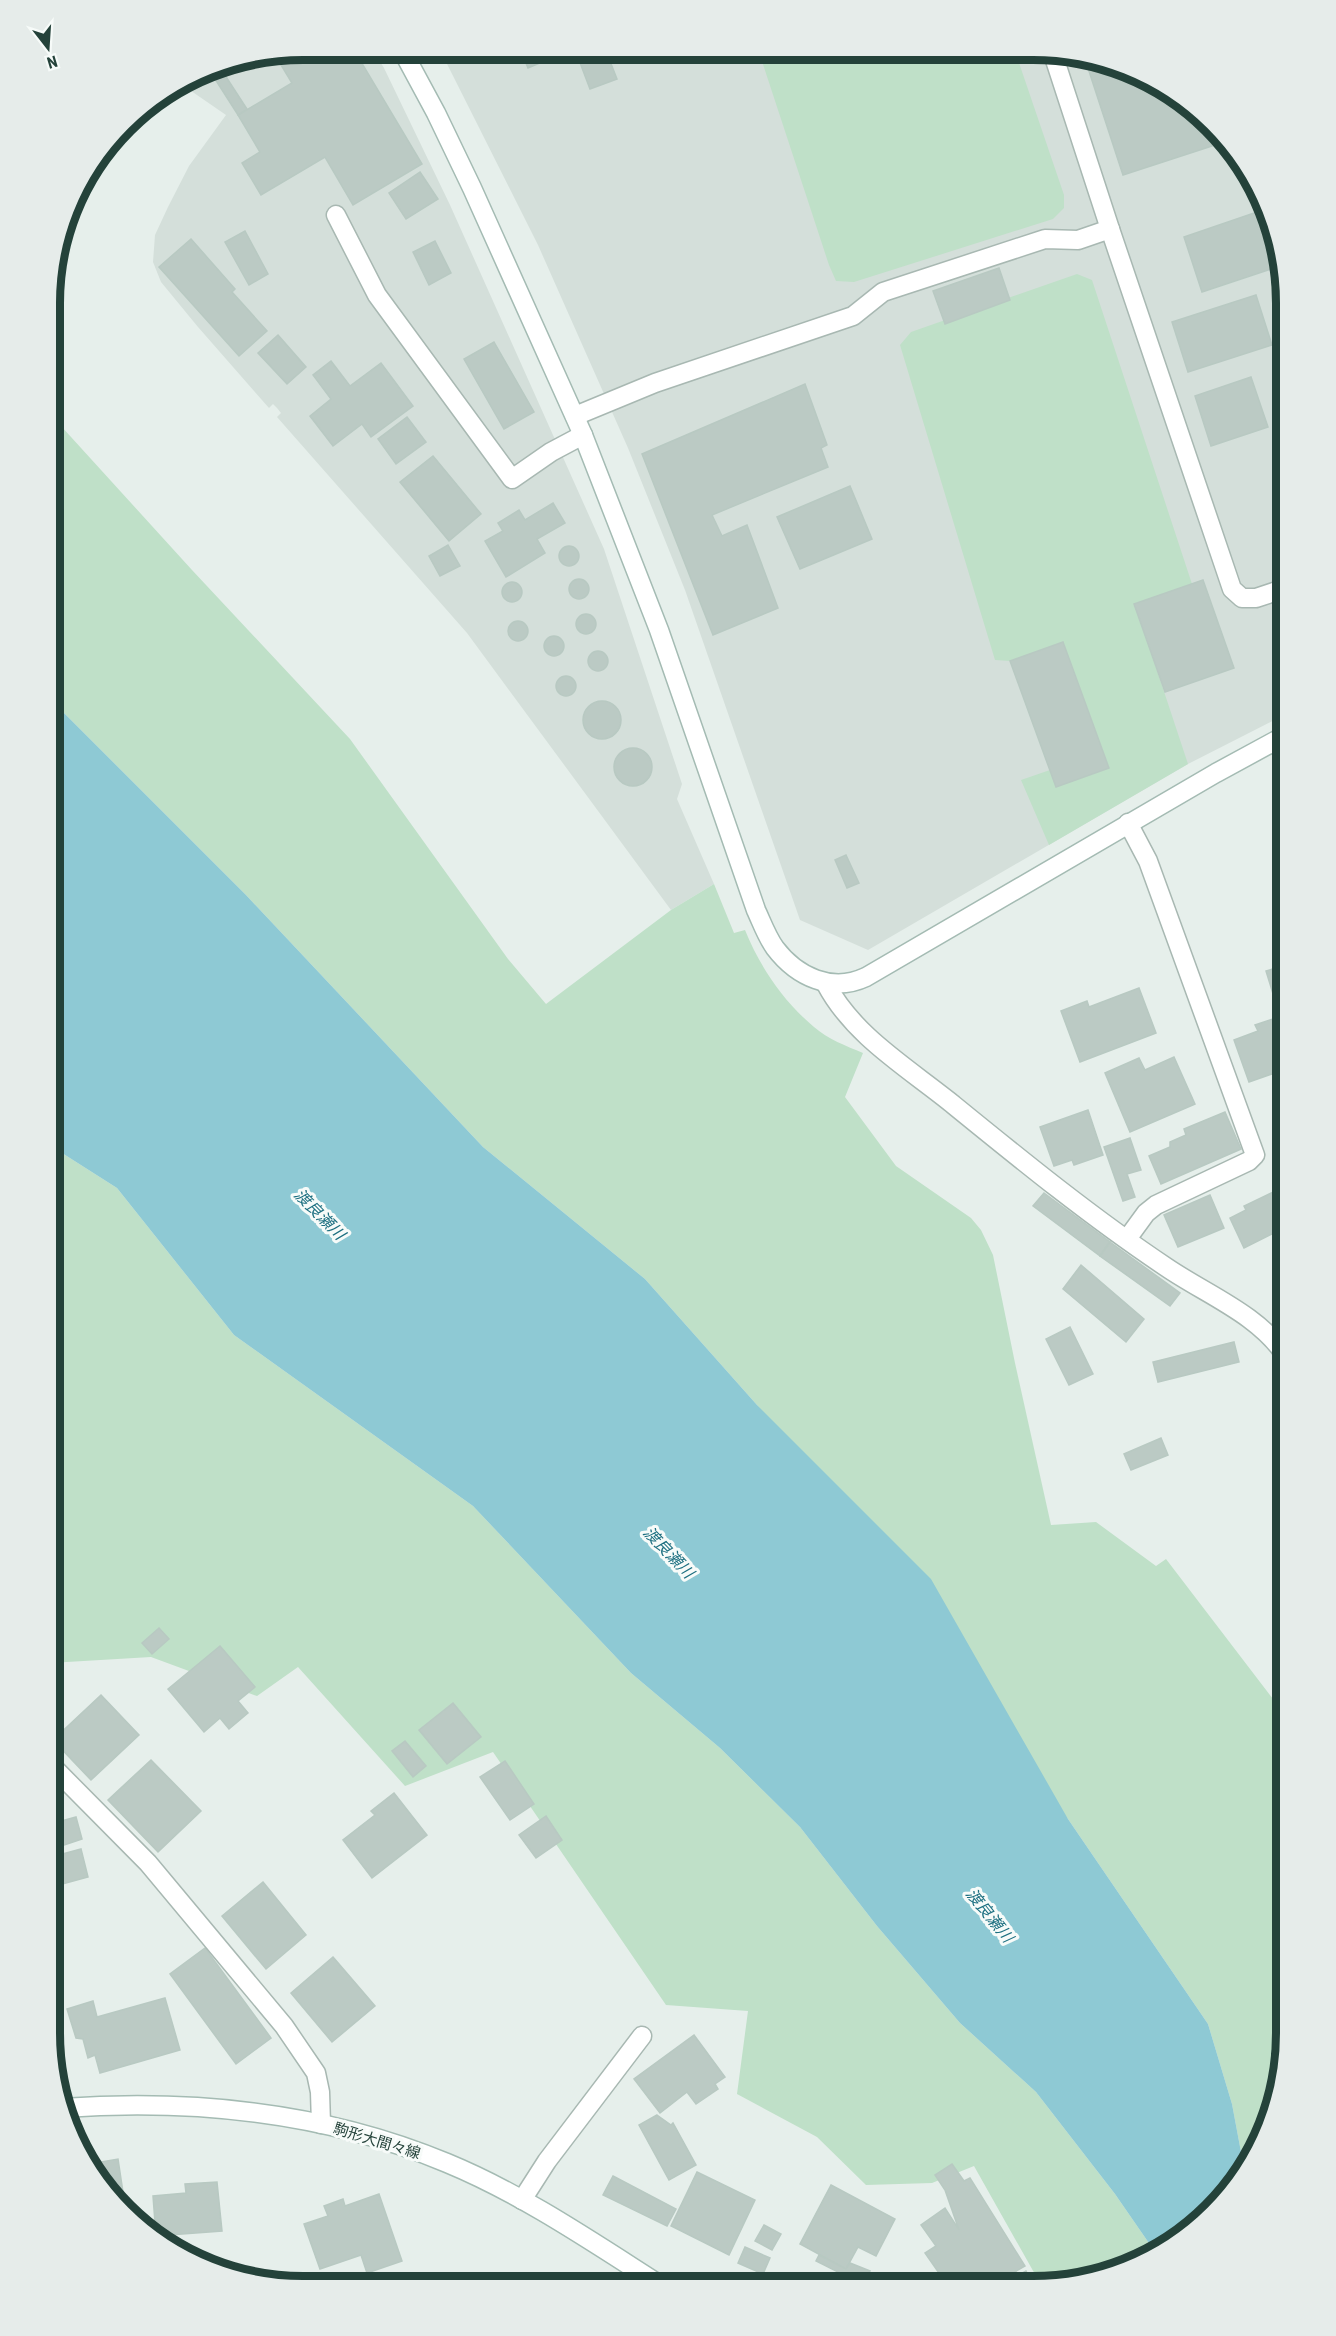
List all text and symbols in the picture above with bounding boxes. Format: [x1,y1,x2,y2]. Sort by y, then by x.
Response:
north arrow [18,18,78,78]
text: N [45,51,60,72]
water label: 渡良瀬川 [290,1185,350,1245]
water label: 渡良瀬川 [640,1523,699,1583]
water label: 渡良瀬川 [962,1884,1018,1948]
street label: 駒形大間々線 [331,2119,423,2163]

